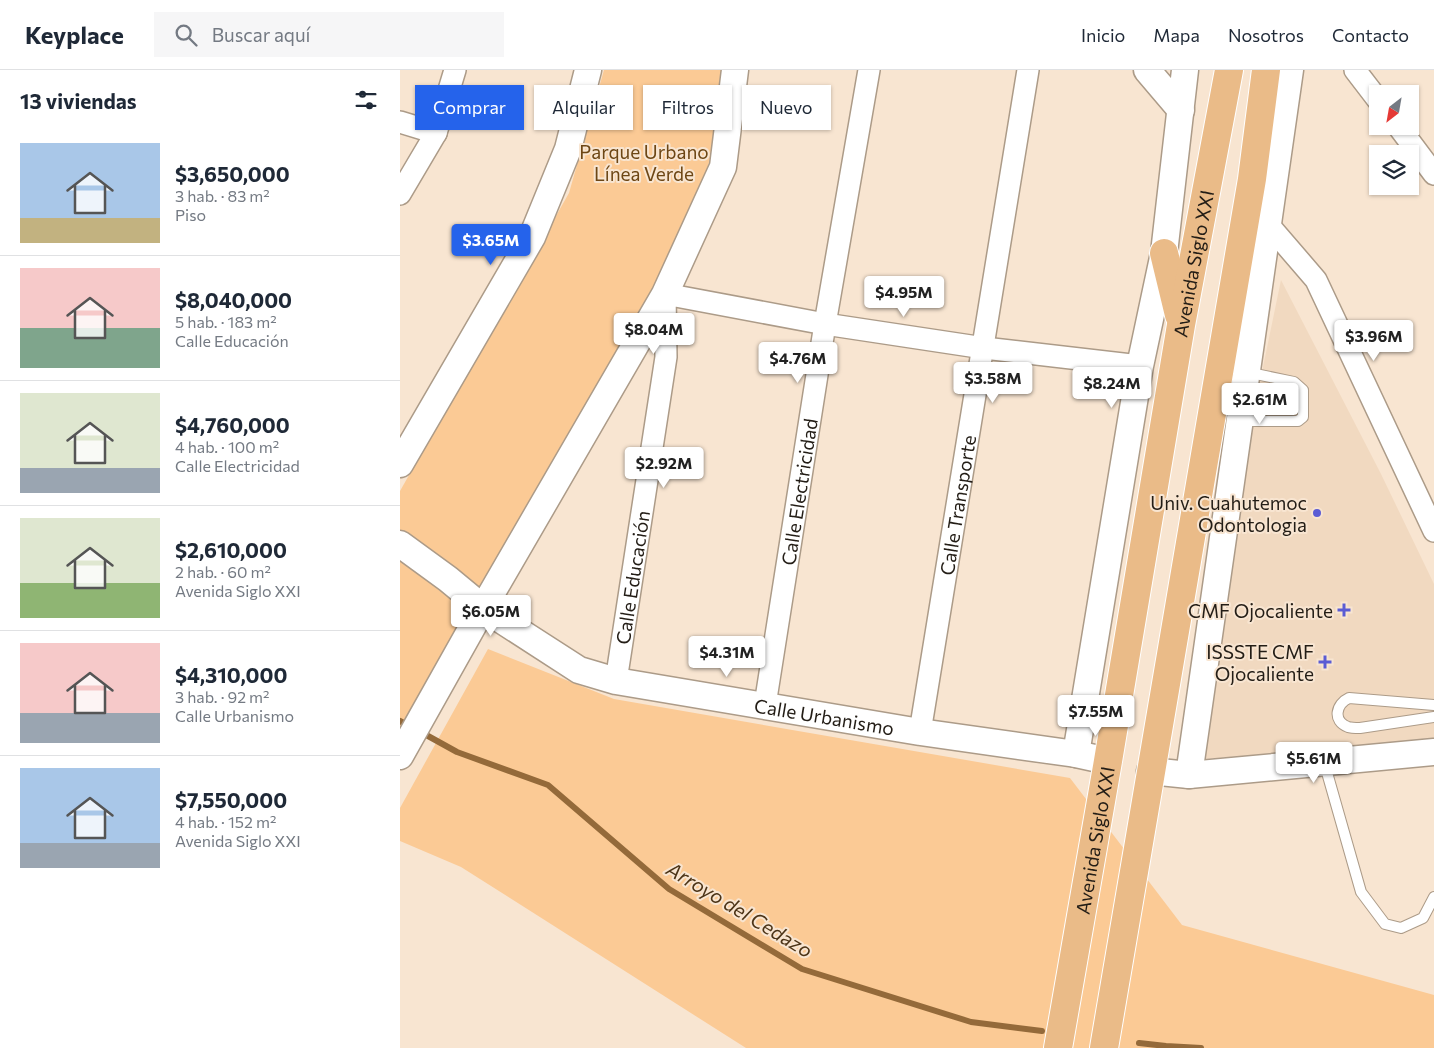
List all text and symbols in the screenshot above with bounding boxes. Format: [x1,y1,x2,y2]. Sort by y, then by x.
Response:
search box [154,12,504,57]
text: Keyplace [25,20,124,49]
icon: search [172,21,200,49]
text: Buscar aquí [212,23,310,46]
text: Inicio [1081,24,1125,46]
text: Mapa [1153,24,1200,46]
text: Nosotros [1228,24,1304,46]
text: Contacto [1332,24,1409,46]
chip: Comprar [415,85,524,130]
chip: Alquilar [534,85,633,130]
chip: Filtros [643,85,732,130]
chip: Nuevo [742,85,831,130]
north arrow [1369,85,1419,135]
map controls [1369,85,1419,195]
icon: filters [352,86,380,114]
text: 13 viviendas [20,88,137,113]
park label: Parque Urbano Línea Verde [579,140,709,185]
button: layers [1369,145,1419,195]
text: $3,650,000 [175,161,290,186]
icon: home [60,163,120,223]
text: 3 hab. · 83 m² [175,186,270,205]
street label: Avenida Siglo XXI [1168,188,1218,339]
text: Piso [175,205,206,224]
pin: $3.65M [450,224,532,266]
text: $3.65M [463,230,519,249]
pin: $4.95M [863,276,945,318]
text: $4.95M [875,282,933,301]
text: $8,040,000 [175,287,292,312]
icon: home [60,288,120,348]
text: 5 hab. · 183 m² [175,312,277,331]
pin: $8.04M [613,312,695,355]
text: $8.04M [625,319,683,338]
pin: $3.96M [1333,320,1415,362]
text: $3.96M [1345,326,1403,345]
text: Calle Educación [175,331,289,350]
pin: $4.76M [757,342,839,384]
text: $4.76M [770,348,827,367]
pin: $3.58M [952,362,1034,404]
pin: $8.24M [1071,366,1153,409]
text: $3.58M [964,368,1022,387]
text: $8.24M [1083,373,1141,392]
pin: $2.61M [1219,382,1301,425]
text: $2.61M [1233,389,1287,408]
text: $4,760,000 [175,412,290,437]
icon: home [60,413,120,473]
street label: Calle Electricidad [776,417,821,567]
street label: Calle Transporte [934,433,980,577]
text: 4 hab. · 100 m² [175,437,279,456]
pin: $2.92M [623,446,705,489]
text: $2.92M [636,453,692,472]
text: Calle Electricidad [175,456,300,475]
place label: Univ. Cuahutemoc Odontologia [1150,491,1307,536]
marker: Univ. Cuahutemoc Odontologia [1311,507,1323,519]
street label: Calle Educación [610,509,654,646]
text: $2,610,000 [175,537,287,562]
icon: home [60,538,120,598]
text: 2 hab. · 60 m² [175,562,271,581]
text: Avenida Siglo XXI [175,581,301,600]
pin: $6.05M [450,594,532,637]
place label: CMF Ojocaliente [1188,599,1333,622]
text: $6.05M [462,601,520,620]
marker: CMF Ojocaliente [1337,603,1351,617]
pin: $4.31M [686,636,768,678]
place label: ISSSTE CMF Ojocaliente [1206,640,1314,685]
text: $4.31M [699,642,755,661]
marker: ISSSTE CMF Ojocaliente [1318,655,1332,669]
text: $4,310,000 [175,662,287,687]
icon: home [60,663,120,723]
text: 3 hab. · 92 m² [175,687,269,706]
street label: Calle Urbanismo [753,693,896,739]
pin: $7.55M [1055,694,1137,737]
text: $7.55M [1068,701,1124,720]
text: Calle Urbanismo [175,706,294,725]
pin: $5.61M [1273,742,1355,784]
text: $5.61M [1287,748,1341,767]
street label: Avenida Siglo XXI [1070,765,1118,916]
text: $7,550,000 [175,787,287,812]
icon: home [60,788,120,848]
text: 4 hab. · 152 m² [175,812,276,831]
text: Avenida Siglo XXI [175,831,301,850]
water label: Arroyo del Cedazo [662,856,817,962]

